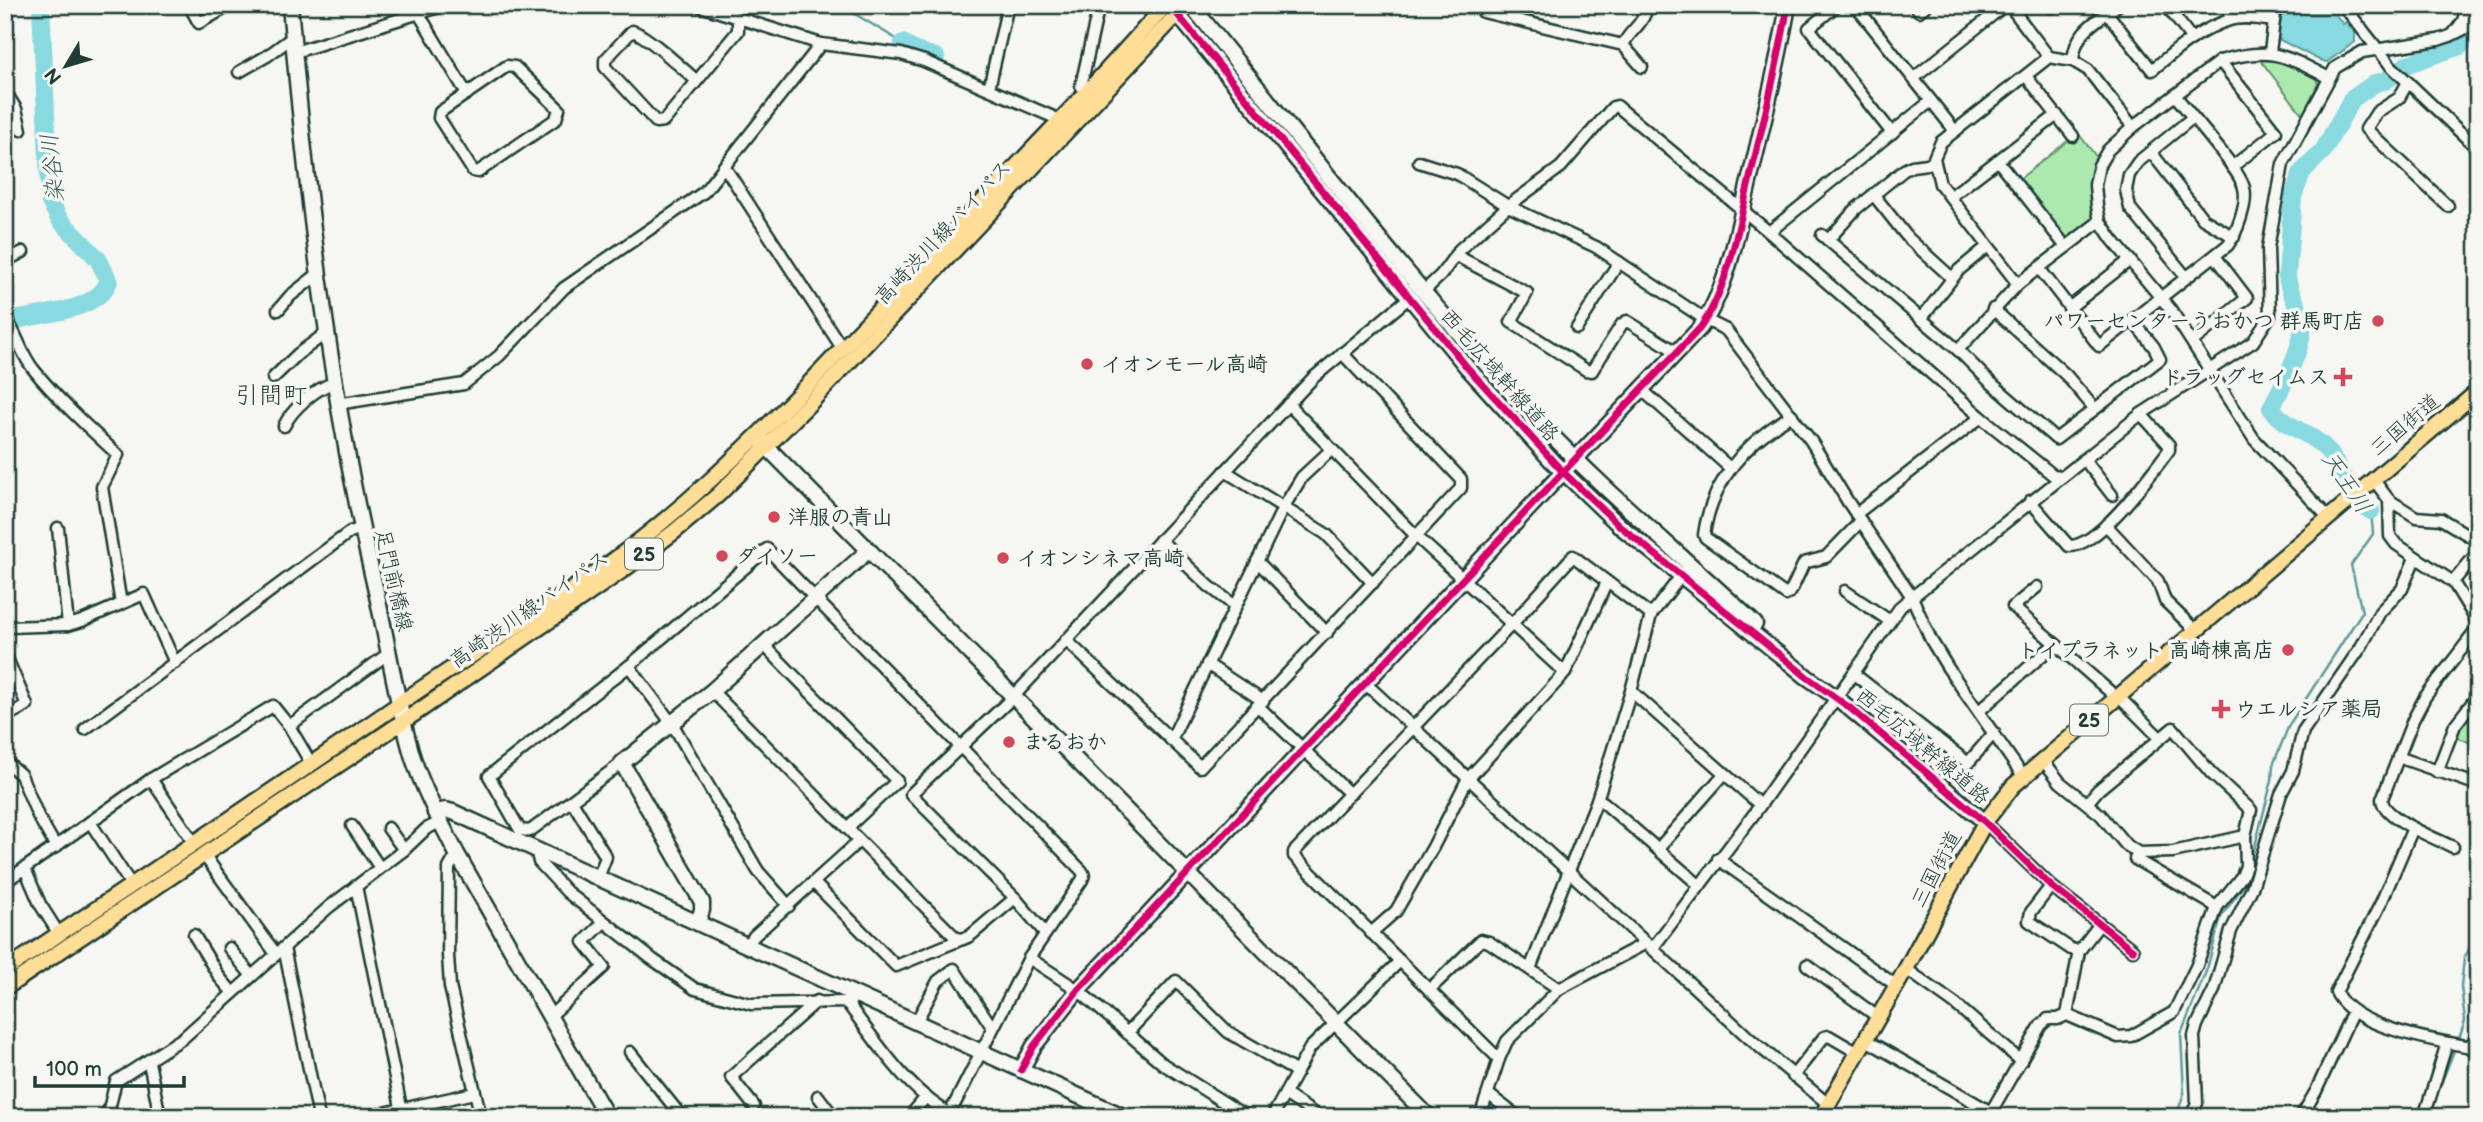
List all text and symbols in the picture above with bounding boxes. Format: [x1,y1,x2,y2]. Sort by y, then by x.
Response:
north arrow [32,32,102,102]
text: N [40,63,67,88]
water label: 染谷川 [35,132,71,204]
street label: 高崎渋川線バイパス [870,155,1017,310]
street label: 西毛広域幹線道路 [1435,304,1564,447]
place label: パワーセンターうおかつ 群馬町店 [2043,309,2364,334]
marker: パワーセンターうおかつ 群馬町店 [2370,313,2386,329]
place label: イオンモール高崎 [1101,352,1268,377]
marker: イオンモール高崎 [1079,356,1095,372]
place label: ドラッグセイムス [2162,365,2329,390]
marker: ドラッグセイムス [2335,369,2351,385]
district label: 引間町 [235,381,307,410]
street label: 三国街道 [2365,389,2446,462]
water label: 天王川 [2315,446,2377,519]
place label: 洋服の青山 [788,505,893,530]
marker: 洋服の青山 [766,509,782,525]
street label: 足門前橋線 [370,526,418,634]
road number: 25 [625,538,663,569]
place label: ダイソー [736,544,818,569]
street label: 高崎渋川線バイパス [445,545,614,674]
place label: イオンシネマ高崎 [1017,546,1185,571]
marker: ダイソー [714,548,730,564]
marker: イオンシネマ高崎 [995,550,1011,566]
place label: トイプラネット 高崎棟高店 [2018,638,2274,663]
marker: トイプラネット 高崎棟高店 [2280,642,2296,658]
street label: 西毛広域幹線道路 [1850,683,1995,810]
place label: ウエルシア薬局 [2235,697,2382,722]
marker: ウエルシア薬局 [2213,701,2229,717]
road number: 25 [2070,705,2108,736]
place label: まるおか [1023,730,1107,755]
marker: まるおか [1001,734,1017,750]
street label: 三国街道 [1906,826,1967,912]
scale bar [35,1045,184,1089]
text: 100 m [46,1057,102,1082]

